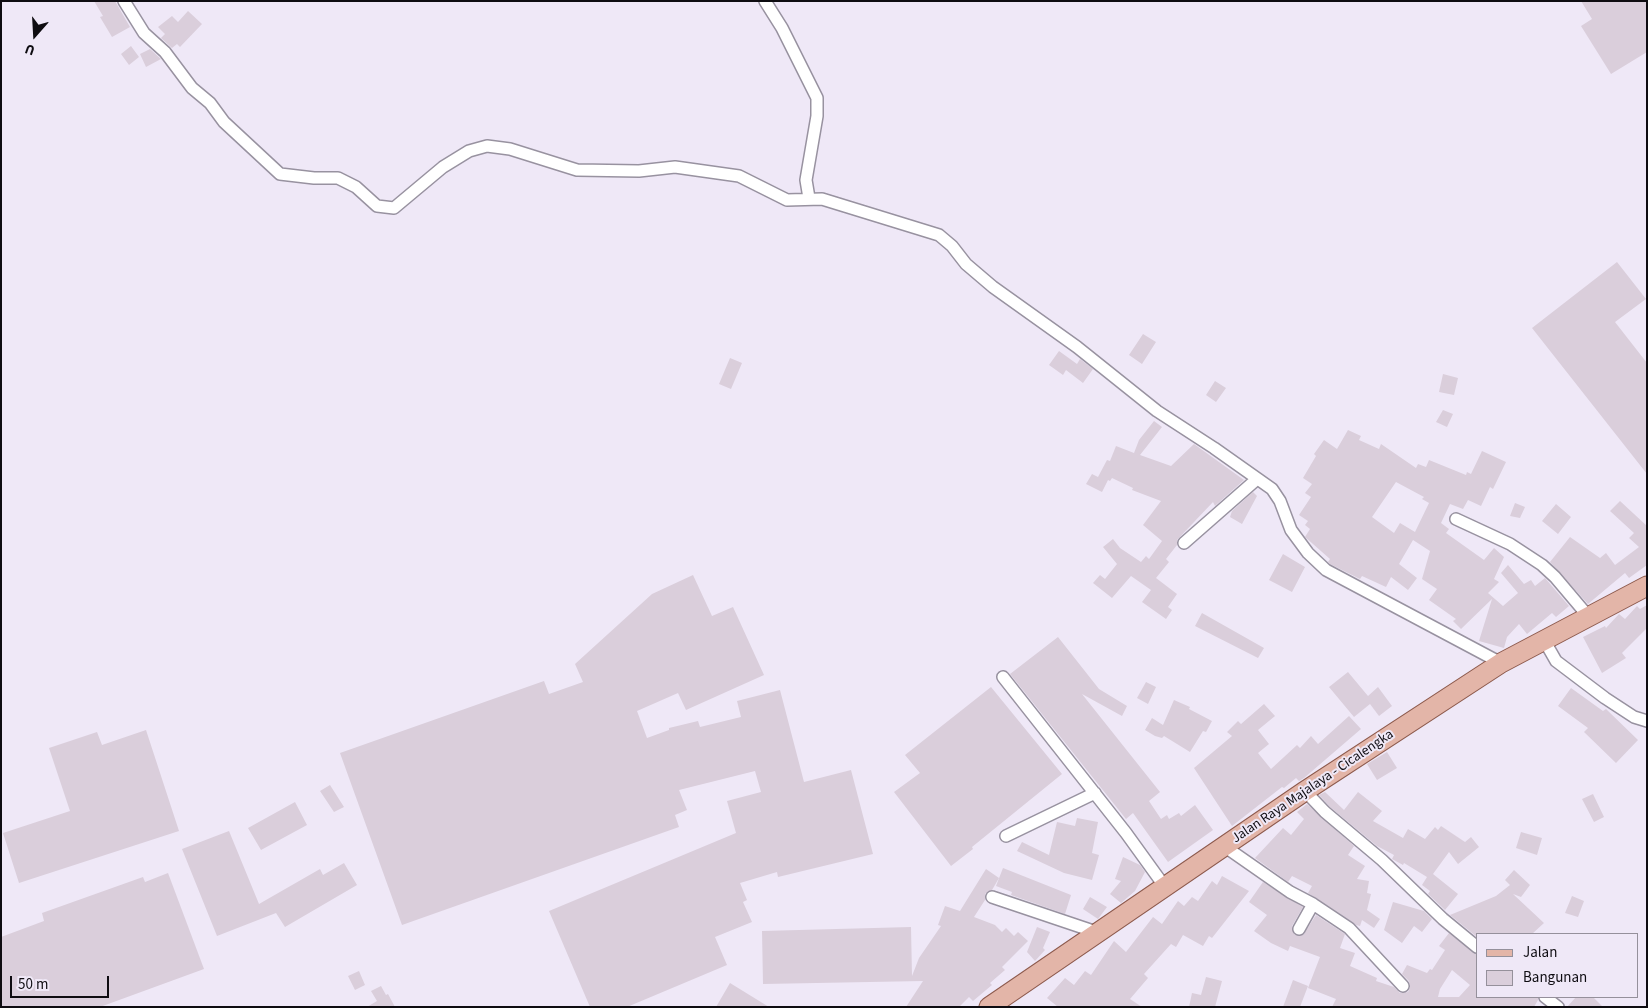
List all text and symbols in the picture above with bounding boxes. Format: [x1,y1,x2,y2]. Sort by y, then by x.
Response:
north arrow [10,10,60,60]
text: U [22,38,38,60]
street label: Jalan Raya Majalaya - Cicalengka [1229,727,1397,847]
legend [1476,933,1638,998]
text: Jalan [1523,942,1557,963]
scale bar [12,966,111,998]
text: Bangunan [1523,967,1587,988]
text: 50 m [18,974,48,995]

